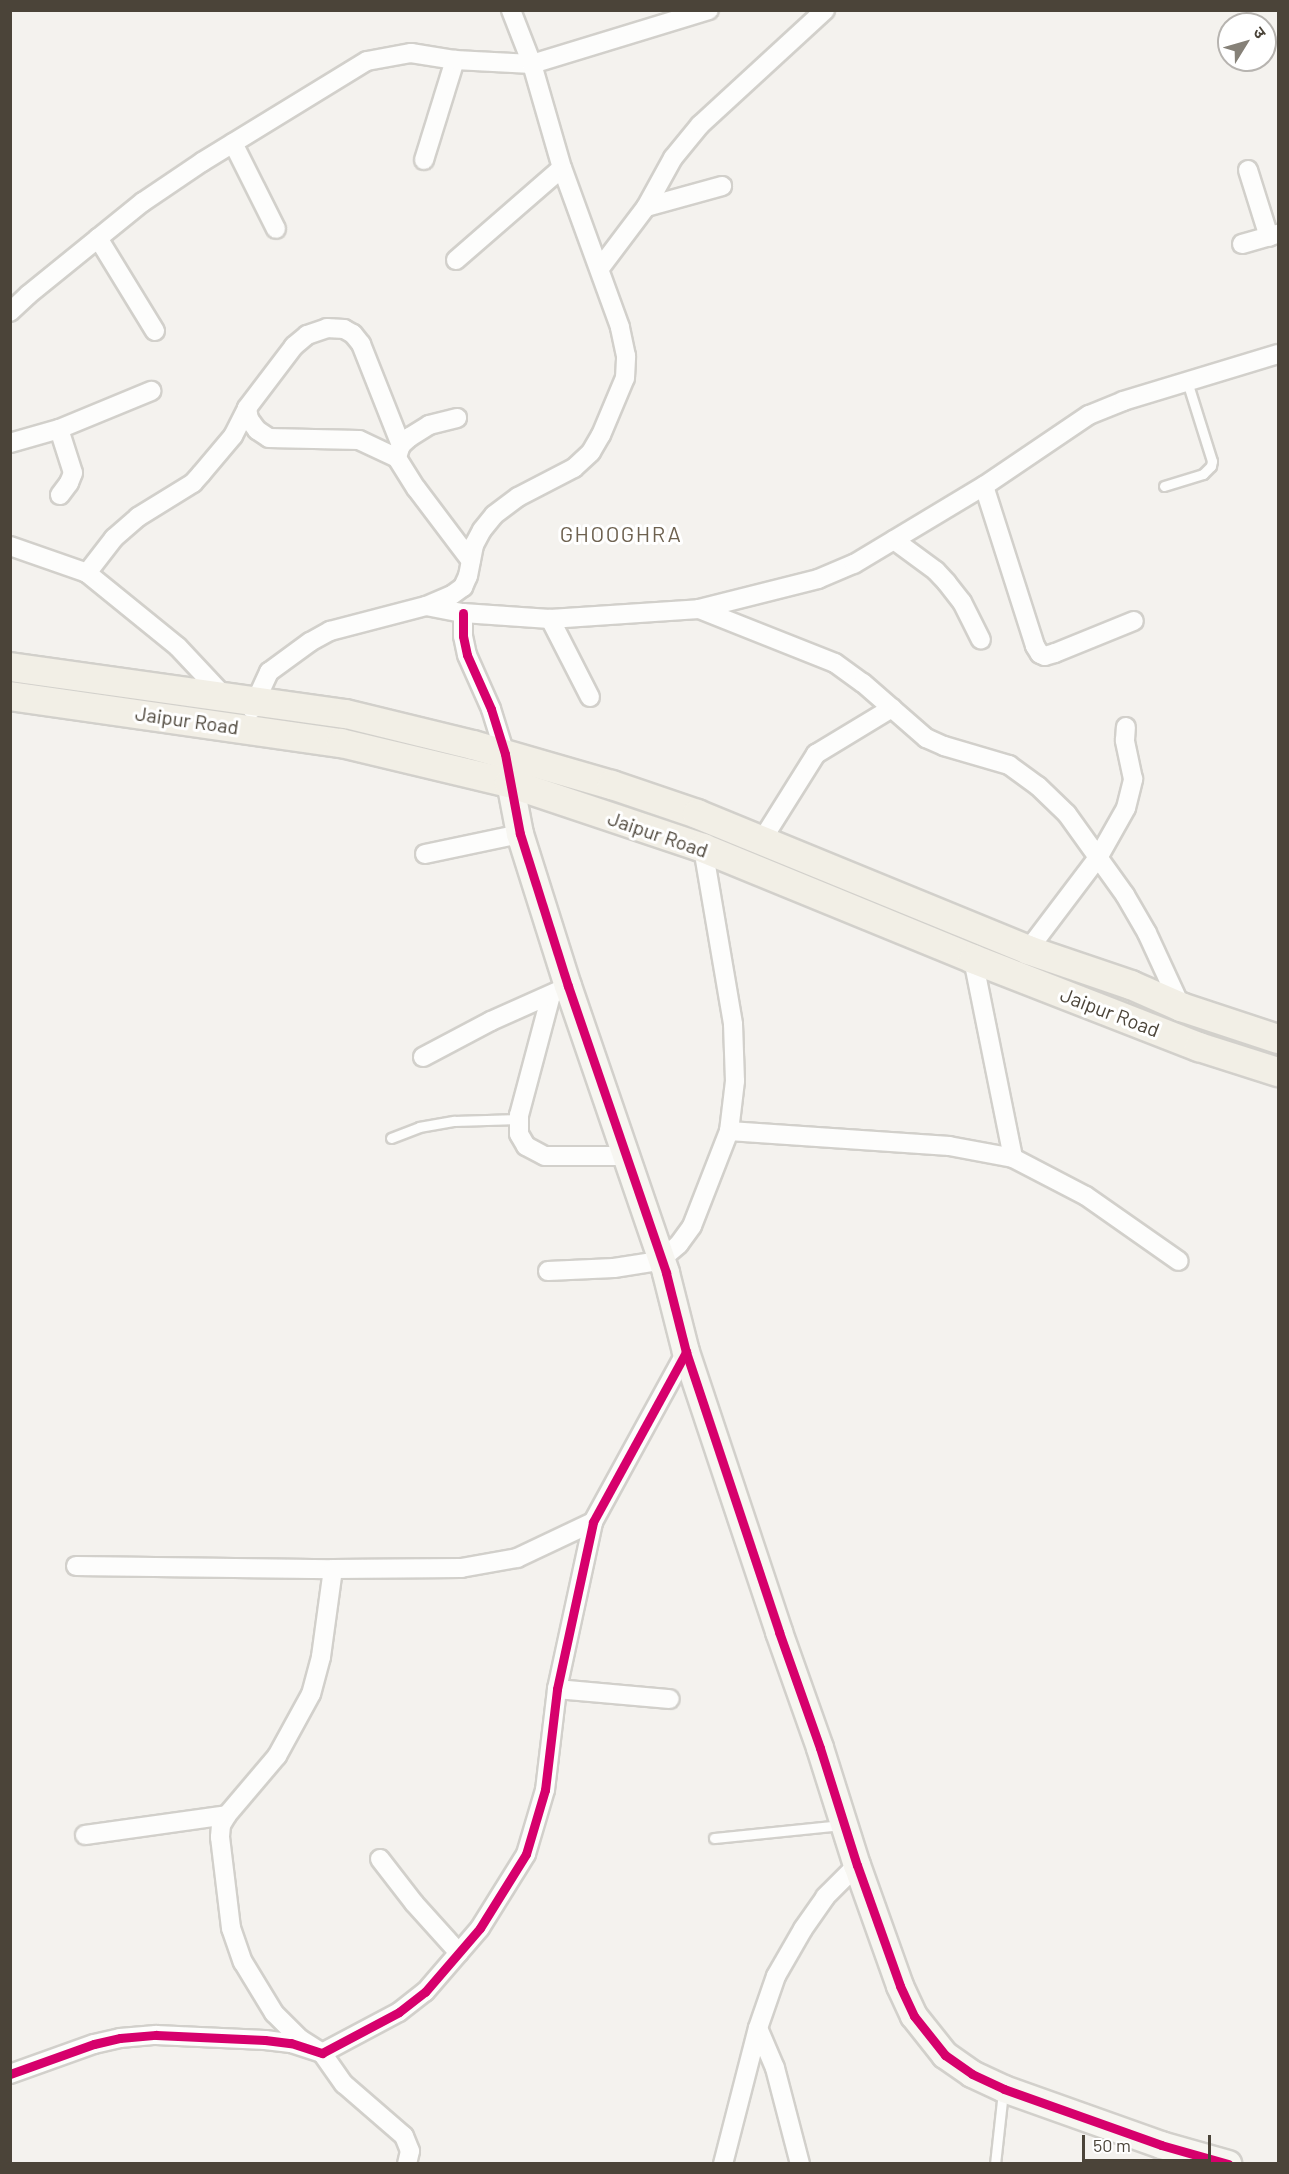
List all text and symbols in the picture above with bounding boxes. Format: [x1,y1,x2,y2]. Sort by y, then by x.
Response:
north arrow [1217,12,1277,72]
text: उ [1250,23,1271,42]
district label: GHOOGHRA [560,521,682,547]
street label: Jaipur Road [134,701,240,739]
street label: Jaipur Road [605,806,711,862]
street label: Jaipur Road [1057,982,1163,1042]
scale bar [1085,2123,1214,2161]
text: 50 m [1093,2134,1131,2156]

